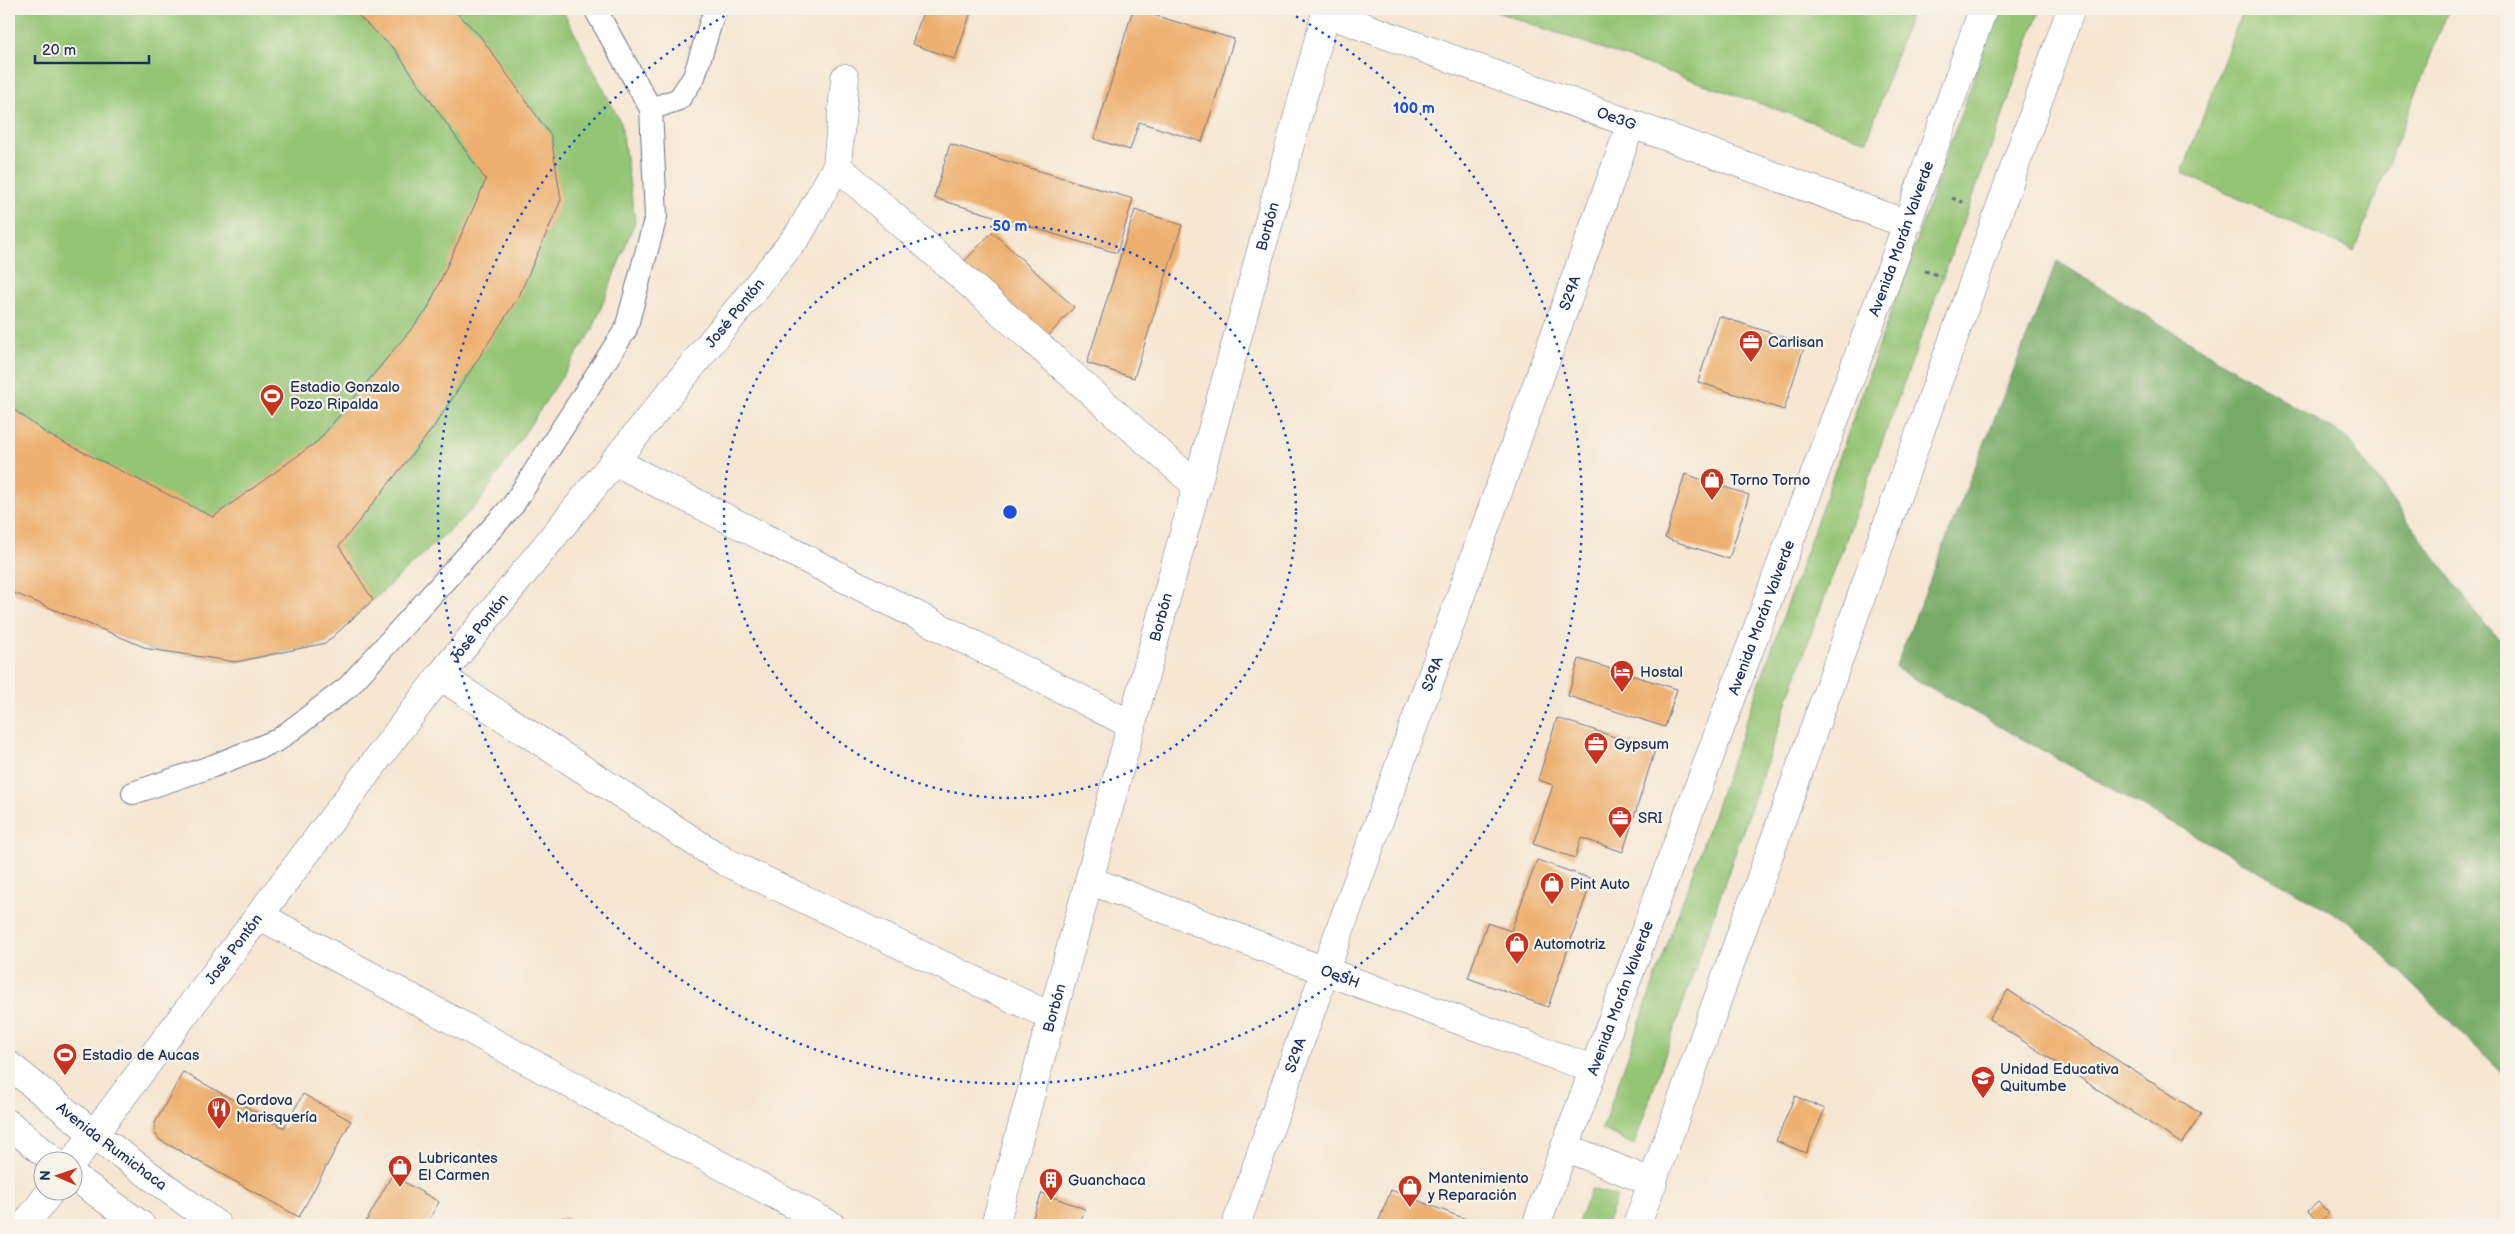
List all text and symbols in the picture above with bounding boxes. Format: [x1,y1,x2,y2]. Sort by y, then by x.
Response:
scale bar [35,32,149,64]
text: 20 m [42,41,76,60]
text: 100 m [1393,99,1435,118]
street label: Oe3G [1594,103,1639,135]
street label: Avenida Morán Valverde [1865,158,1938,319]
street label: Borbón [1252,200,1284,253]
text: 50 m [993,217,1028,236]
street label: S29A [1555,272,1586,313]
street label: José Pontón [701,275,769,352]
office icon: Carlisan [1738,329,1764,363]
place label: Carlisan [1768,333,1824,352]
place label: Estadio Gonzalo Pozo Ripalda [290,378,400,414]
sports icon: Estadio Gonzalo Pozo Ripalda [259,383,285,417]
shop icon: Torno Torno [1699,467,1725,501]
place label: Torno Torno [1730,471,1810,490]
centre of rings [1001,503,1019,521]
street label: Avenida Morán Valverde [1724,538,1799,698]
street label: José Pontón [445,590,513,667]
street label: Borbón [1146,591,1177,644]
street label: S29A [1418,653,1448,694]
hotel icon: Hostal [1609,659,1635,693]
place label: Hostal [1640,663,1683,682]
office icon: Gypsum [1583,731,1609,765]
place label: Gypsum [1614,735,1669,754]
office icon: SRI [1607,805,1633,839]
place label: SRI [1638,809,1663,828]
shop icon: Pint Auto [1539,871,1565,905]
place label: Pint Auto [1570,875,1630,894]
street label: José Pontón [201,910,267,989]
street label: Avenida Morán Valverde [1583,918,1658,1078]
shop icon: Automotriz [1504,931,1530,965]
place label: Automotriz [1534,935,1606,954]
street label: Oe3H [1318,961,1362,993]
street label: Borbón [1039,982,1070,1035]
street label: S29A [1281,1034,1311,1075]
sports icon: Estadio de Aucas [52,1042,78,1076]
place label: Estadio de Aucas [82,1046,200,1065]
place label: Unidad Educativa Quitumbe [2000,1060,2119,1096]
school or university icon: Unidad Educativa Quitumbe [1970,1065,1996,1099]
place label: Cordova Marisquería [236,1091,317,1127]
restaurant icon: Cordova Marisquería [206,1096,232,1130]
street label: Avenida Rumichaca [52,1098,170,1195]
place label: Lubricantes El Carmen [418,1149,498,1185]
north arrow [32,1152,82,1202]
shop icon: Lubricantes El Carmen [387,1154,413,1188]
building icon: Guanchaca [1038,1167,1064,1201]
place label: Mantenimiento y Reparación [1427,1169,1529,1205]
text: N [37,1170,54,1181]
place label: Guanchaca [1068,1171,1146,1190]
shop icon: Mantenimiento y Reparación [1397,1174,1423,1208]

